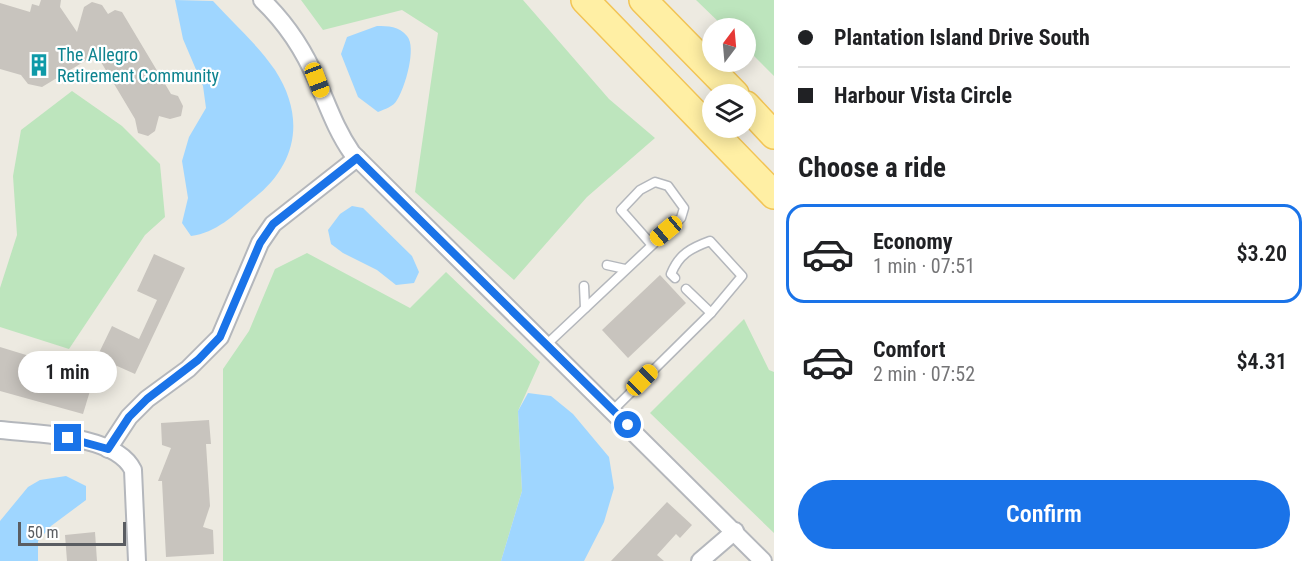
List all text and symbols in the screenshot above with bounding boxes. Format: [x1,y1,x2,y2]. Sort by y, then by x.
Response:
north arrow [702,18,756,72]
map controls [702,18,756,138]
text: Plantation Island Drive South [834,25,1090,50]
place label: The Allegro Retirement Community [57,44,220,86]
building icon: The Allegro Retirement Community [26,52,52,78]
car [302,60,332,100]
text: Harbour Vista Circle [834,83,1012,108]
button: layers [702,84,756,138]
text: Choose a ride [798,152,946,184]
car [646,213,686,249]
icon: car [801,227,855,281]
text: Economy [873,229,953,254]
text: $3.20 [1236,241,1287,266]
text: 1 min · 07:51 [873,254,975,278]
icon: car [801,335,855,389]
text: Comfort [873,337,946,362]
text: $4.31 [1236,349,1287,374]
callout: 1 min [19,351,118,393]
text: 1 min [45,360,90,384]
car [623,361,661,399]
text: 2 min · 07:52 [873,362,975,386]
route start [614,411,641,438]
route end [54,424,81,451]
button: Confirm [798,480,1290,549]
scale bar [18,519,126,546]
text: 50 m [27,523,59,542]

